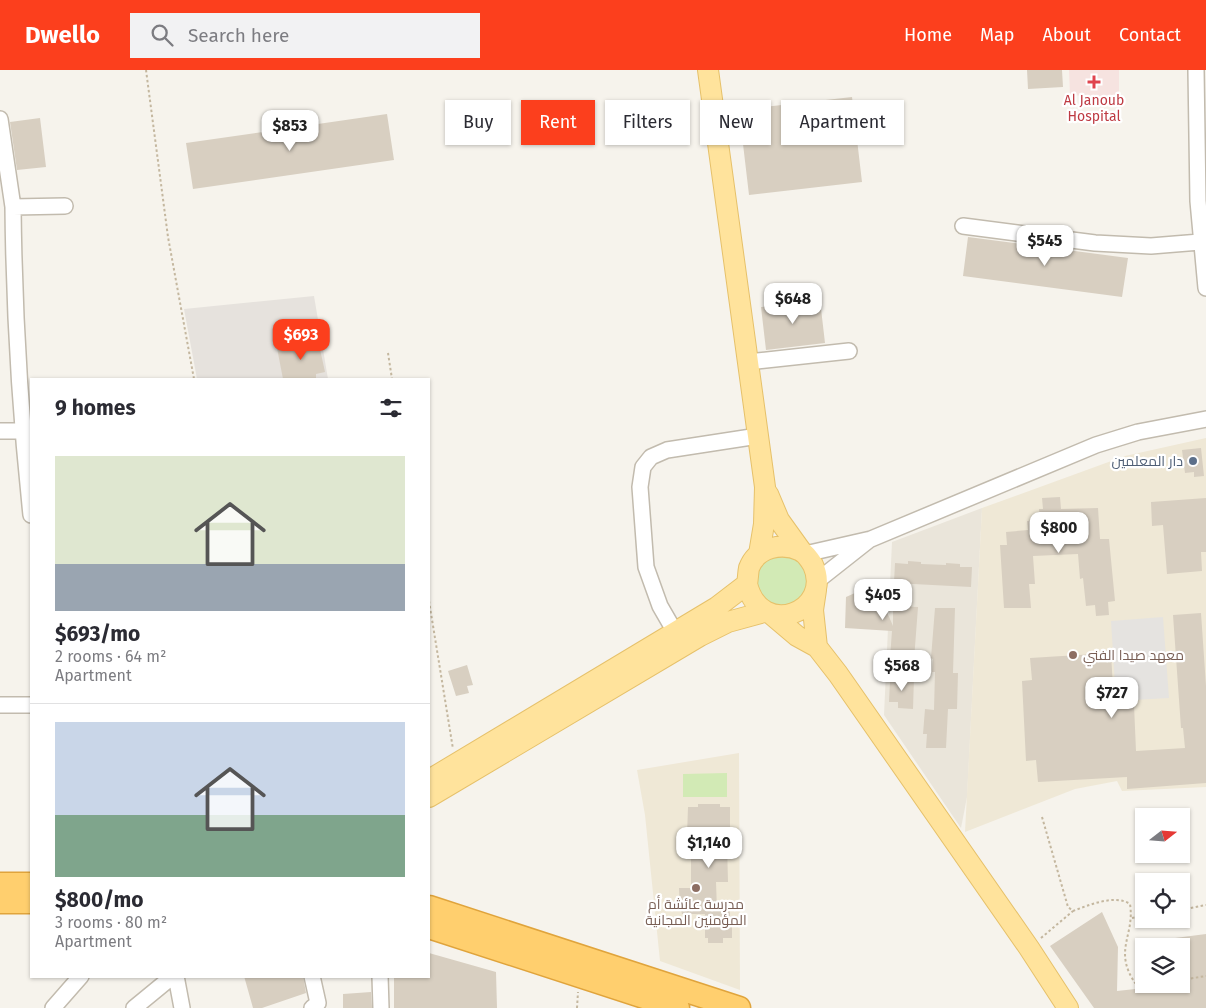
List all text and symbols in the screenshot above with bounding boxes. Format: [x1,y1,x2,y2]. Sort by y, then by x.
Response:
search box [130,13,480,58]
text: Dwello [25,21,100,49]
icon: search [148,21,176,49]
text: Search here [188,24,289,47]
text: Home [904,24,952,46]
text: Map [980,24,1014,46]
text: About [1042,24,1091,46]
text: Contact [1119,24,1181,46]
marker: Al Janoub Hospital [1087,75,1101,89]
place label: Al Janoub Hospital [1064,92,1124,125]
chip: Buy [445,100,511,145]
chip: Rent [521,100,595,145]
chip: Filters [605,100,690,145]
chip: New [700,100,771,145]
chip: Apartment [781,100,904,145]
pin: $853 [260,109,320,152]
text: $853 [273,116,307,135]
pin: $545 [1015,224,1075,267]
text: $545 [1028,231,1062,250]
pin: $648 [763,282,823,325]
text: $648 [775,289,811,308]
pin: $693 [271,318,331,361]
text: $693 [284,325,318,344]
icon: filters [377,394,405,422]
text: 9 homes [55,395,136,421]
place label: دار المعلمين [1111,453,1183,470]
marker: دار المعلمين [1187,455,1199,467]
icon: home [185,489,275,579]
pin: $800 [1029,512,1089,554]
text: $800 [1041,518,1077,537]
pin: $405 [853,578,913,621]
text: $405 [865,585,901,604]
text: $693/mo [55,621,140,647]
text: 2 rooms · 64 m² [55,647,166,666]
place label: معهد صيدا الفني [1083,647,1184,667]
marker: معهد صيدا الفني [1067,649,1079,661]
pin: $568 [872,650,932,692]
text: $568 [884,656,920,675]
text: Apartment [55,666,132,685]
pin: $727 [1082,676,1142,719]
text: $727 [1096,683,1128,702]
icon: home [185,754,275,844]
north arrow [1135,808,1190,862]
map controls [1135,808,1190,993]
pin: $1,140 [668,826,750,869]
text: $1,140 [687,833,731,852]
button: locate [1135,873,1190,928]
marker: مدرسة عائشة أم المؤمنين المجانية [690,882,702,894]
text: $800/mo [55,887,144,913]
place label: مدرسة عائشة أم المؤمنين المجانية [645,895,747,929]
text: 3 rooms · 80 m² [55,913,167,932]
text: Apartment [55,932,132,951]
button: layers [1135,938,1190,993]

